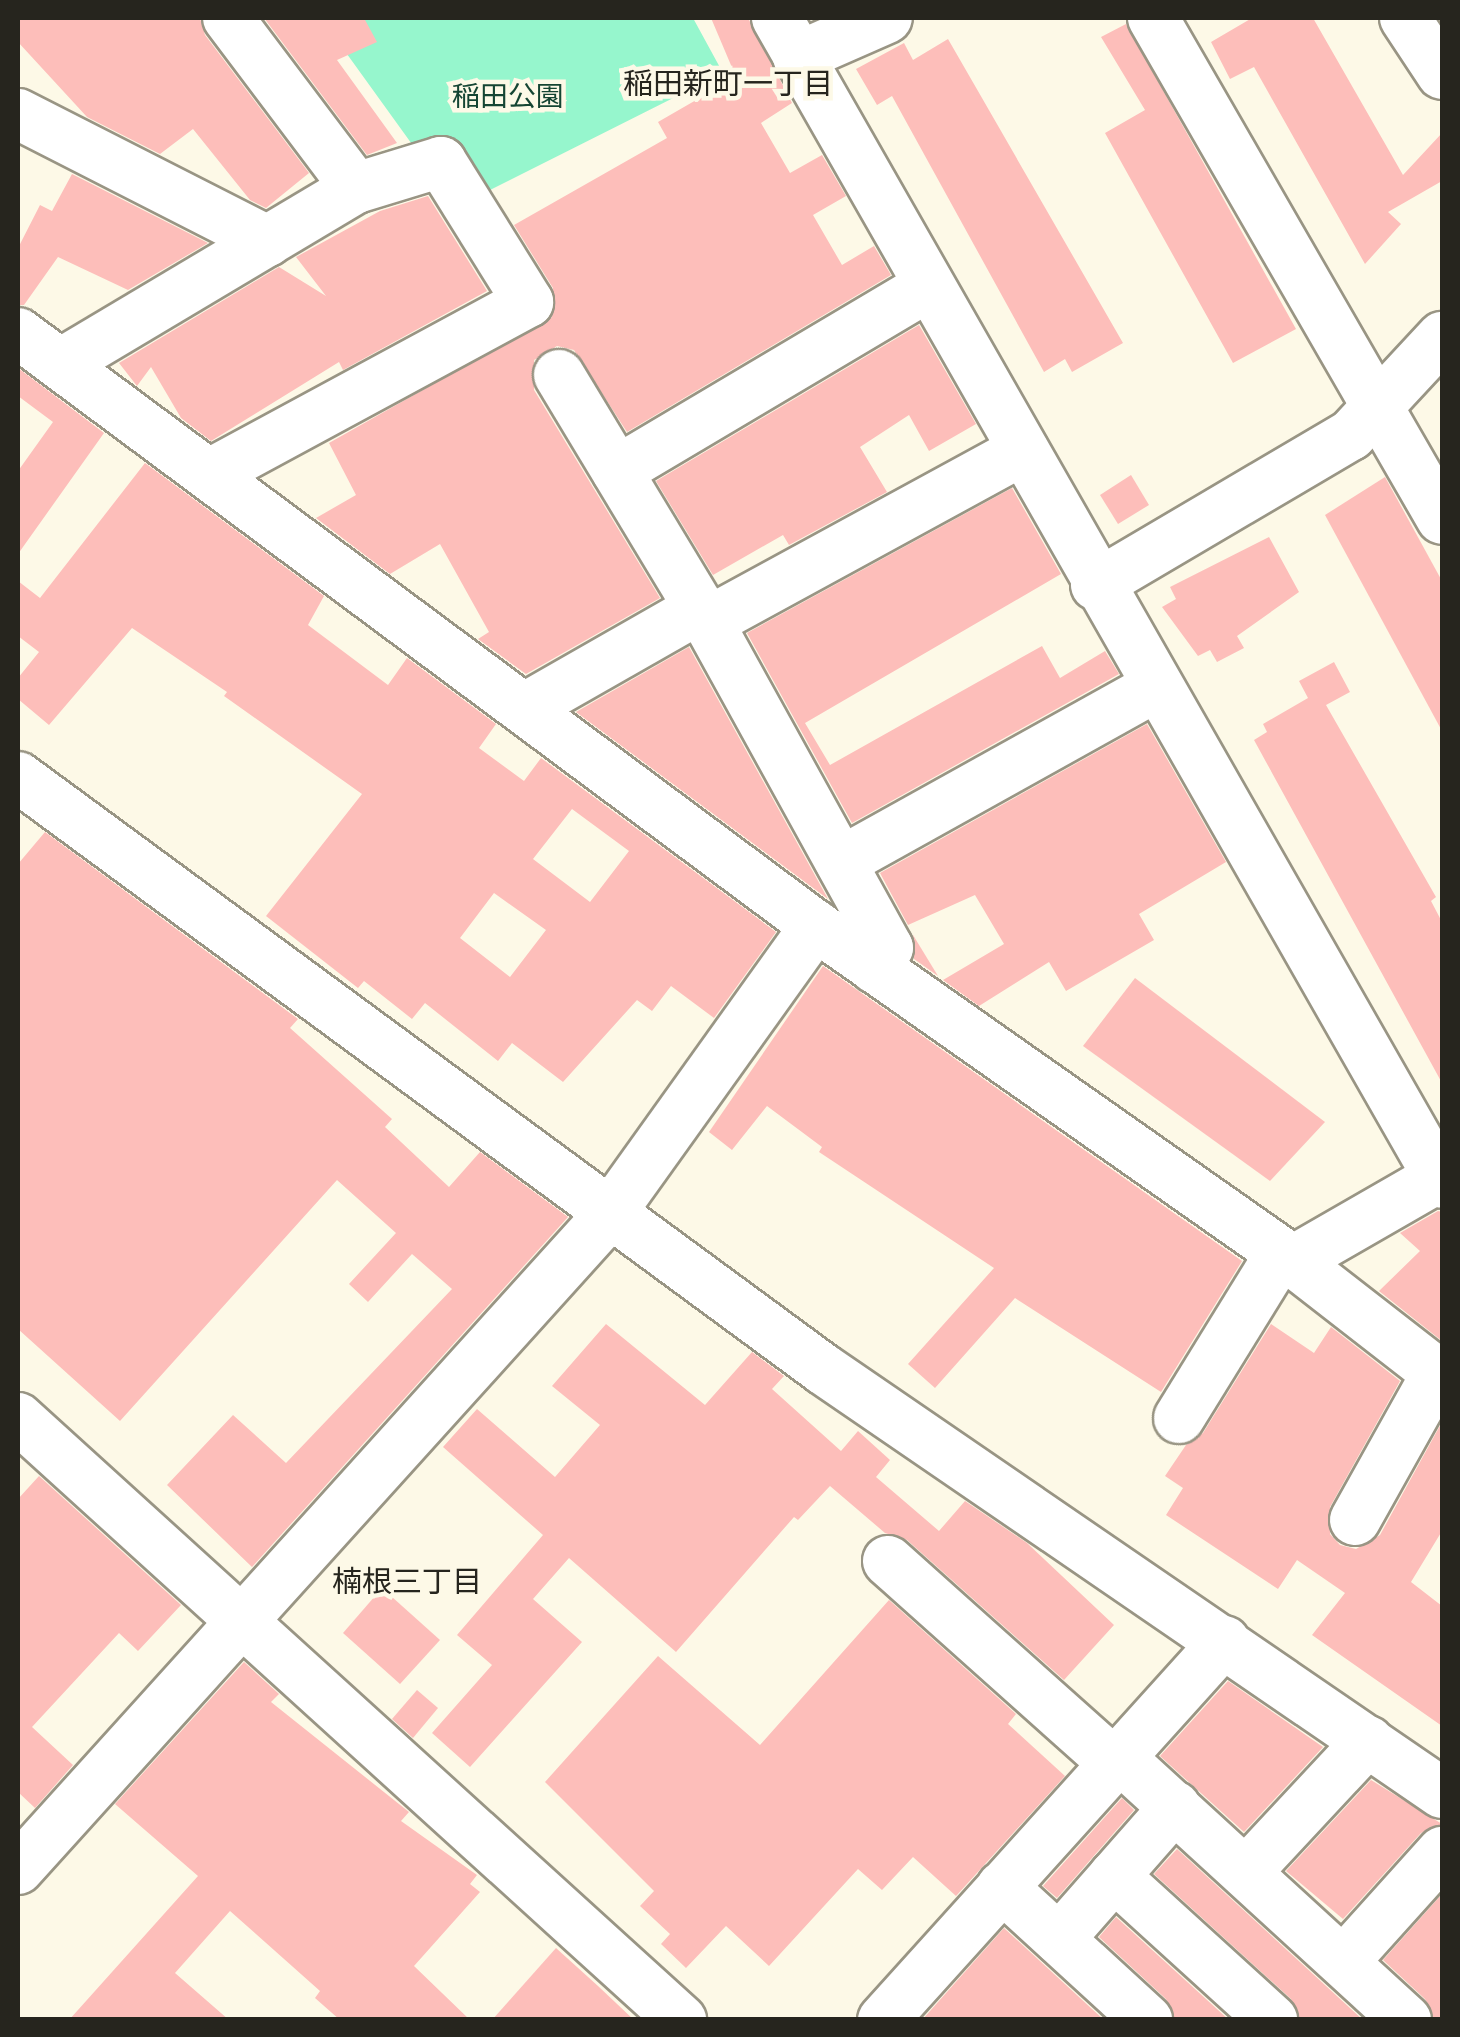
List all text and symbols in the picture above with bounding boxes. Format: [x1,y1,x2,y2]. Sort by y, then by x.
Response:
district label: 稲田新町一丁目 [623,64,833,100]
park label: 稲田公園 [452,78,564,112]
district label: 楠根三丁目 [332,1562,482,1598]

